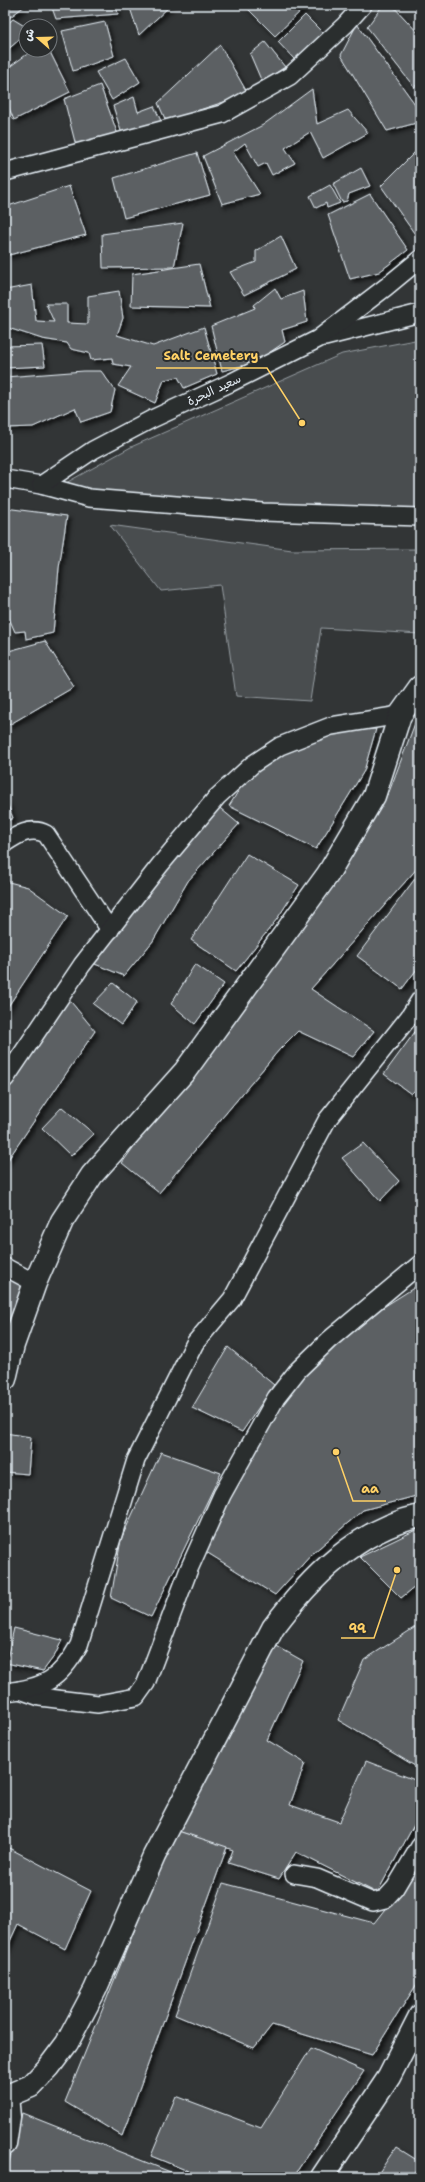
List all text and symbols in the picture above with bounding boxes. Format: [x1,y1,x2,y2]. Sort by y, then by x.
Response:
north arrow [18,18,58,58]
text: ش [20,26,38,43]
callout: Salt Cemetery [156,343,267,368]
text: Salt Cemetery [164,347,259,364]
street label: سعيد البحرة [184,371,244,409]
callout: aa [353,1476,386,1501]
text: aa [361,1480,379,1497]
callout: qq [341,1613,374,1638]
text: qq [349,1617,367,1634]

